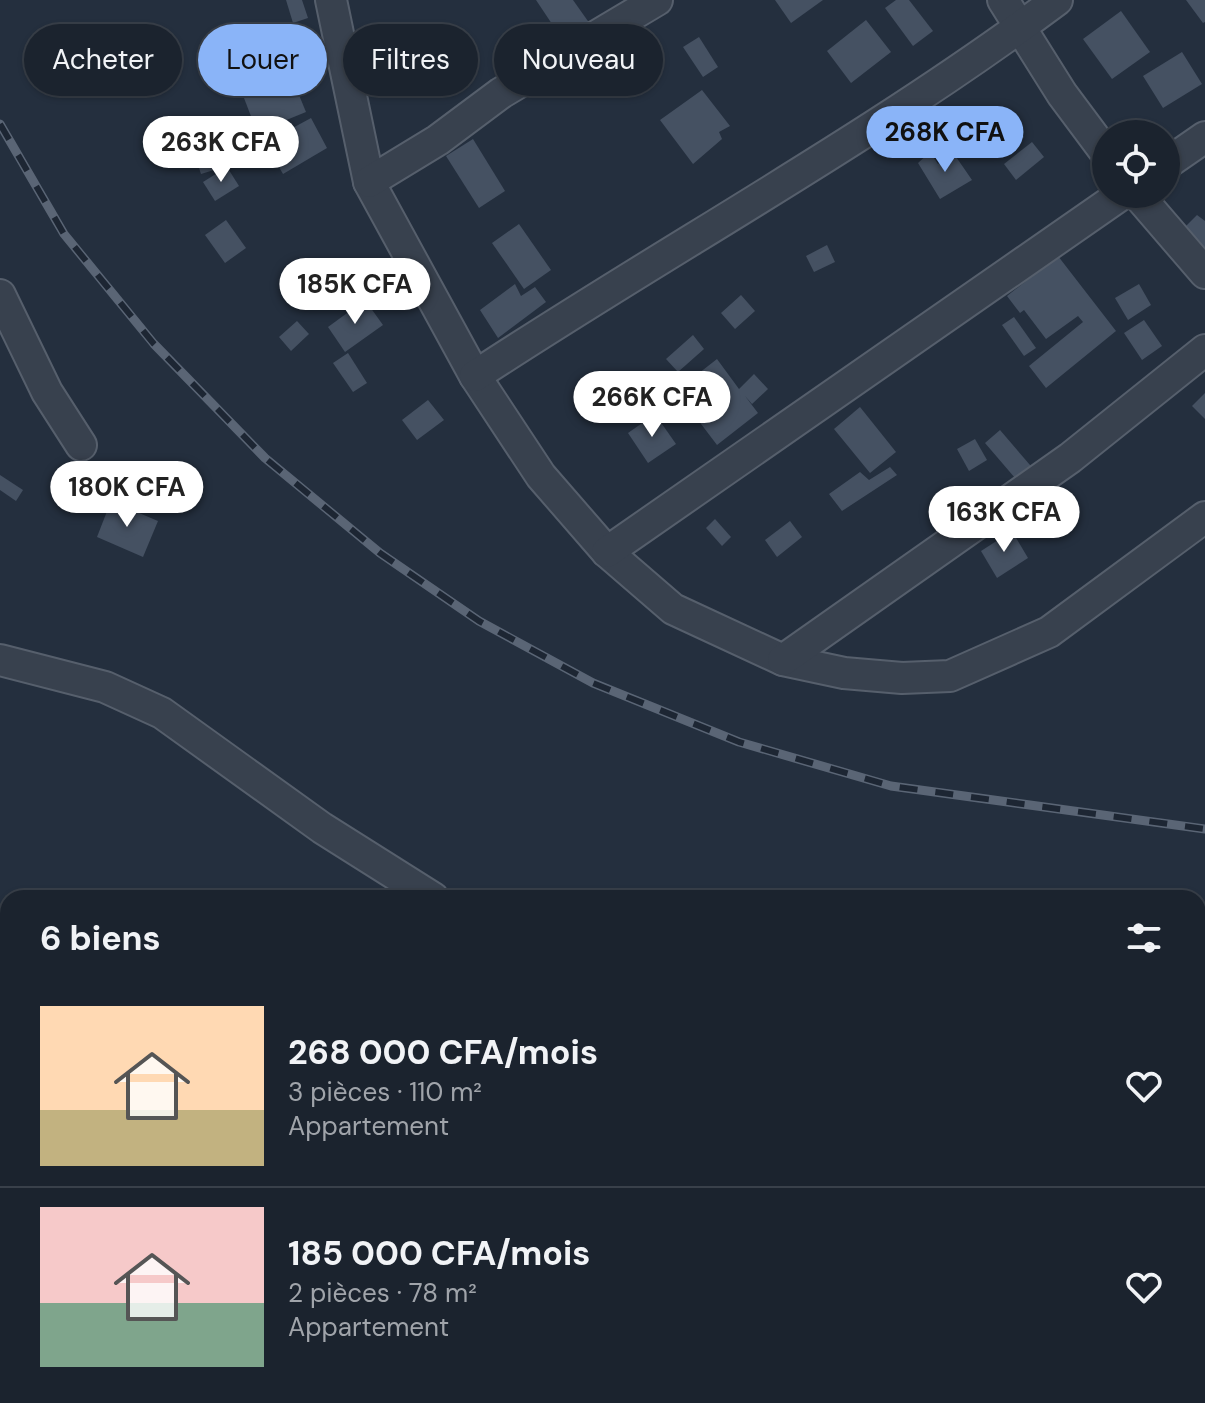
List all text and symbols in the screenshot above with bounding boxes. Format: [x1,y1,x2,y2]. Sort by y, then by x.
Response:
chip: Acheter [24,24,182,96]
chip: Louer [198,24,327,96]
chip: Filtres [343,24,478,96]
chip: Nouveau [494,24,663,96]
pin: 268K CFA [862,106,1028,174]
text: 268K CFA [884,115,1006,149]
pin: 263K CFA [138,116,304,184]
map controls [1092,120,1180,208]
button: locate [1092,120,1180,208]
text: 263K CFA [161,125,281,159]
pin: 185K CFA [272,258,438,326]
text: 185K CFA [297,267,413,301]
pin: 266K CFA [569,371,735,439]
text: 266K CFA [591,380,713,414]
pin: 180K CFA [44,461,210,529]
text: 180K CFA [68,470,186,504]
pin: 163K CFA [921,486,1087,554]
text: 163K CFA [947,495,1061,529]
text: 6 biens [40,916,161,961]
icon: filters [1122,916,1166,960]
text: 268 000 CFA/mois [288,1030,598,1075]
icon: home [104,1038,200,1134]
icon: heart [1122,1064,1166,1108]
text: 3 pièces · 110 m² [288,1075,482,1109]
text: Appartement [288,1109,449,1143]
text: 185 000 CFA/mois [288,1231,590,1276]
icon: home [104,1239,200,1335]
icon: heart [1122,1265,1166,1309]
text: 2 pièces · 78 m² [288,1276,477,1310]
text: Appartement [288,1310,449,1344]

